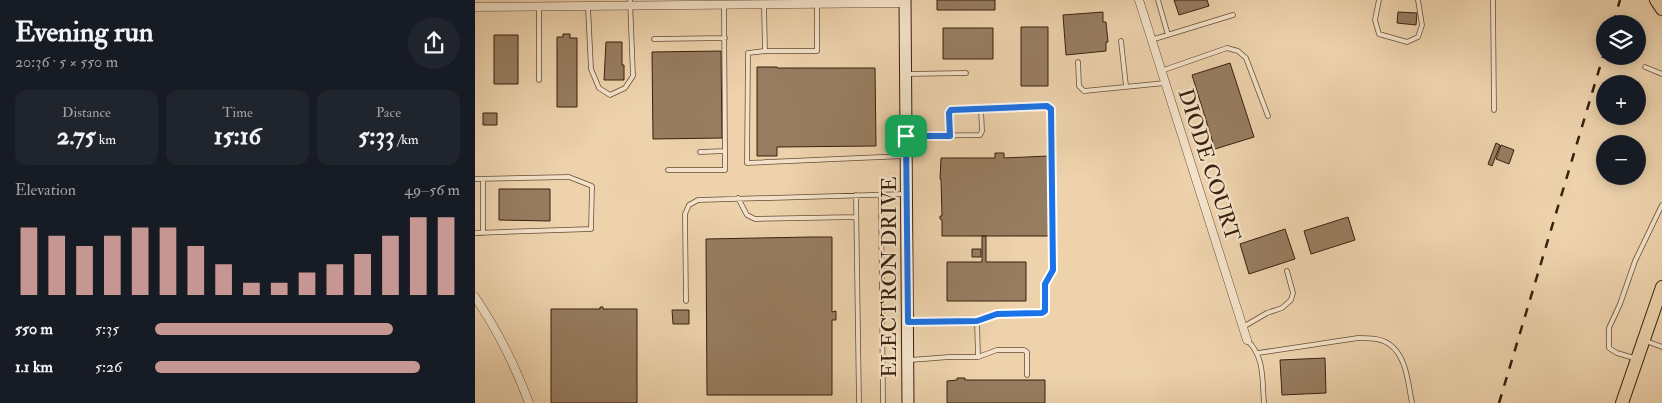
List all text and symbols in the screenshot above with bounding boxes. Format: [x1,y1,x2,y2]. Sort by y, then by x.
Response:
text: Evening run [15,15,153,50]
map controls [1596,15,1646,185]
button: layers [1596,15,1646,65]
button: share [408,17,460,69]
text: 20:36 · 5 × 550 m [15,52,118,72]
button: + [1596,75,1646,125]
street label: DIODE COURT [1172,85,1246,245]
text: Distance [62,104,111,121]
text: Time [222,104,253,121]
text: Pace [376,104,401,121]
pin [885,115,927,157]
text: 2.75 [57,121,96,152]
text: 15:16 [214,121,261,152]
text: 5:33 [358,121,395,152]
icon: arrive [892,122,920,150]
text: km [96,131,116,148]
text: /km [395,131,419,148]
button: − [1596,135,1646,185]
street label: ELECTRON DRIVE [876,176,903,378]
text: Elevation [15,180,76,200]
text: 49–56 m [404,180,460,200]
text: 550 m [15,319,53,339]
text: 5:35 [95,319,119,339]
text: 1.1 km [15,357,53,377]
text: 5:26 [95,357,122,377]

